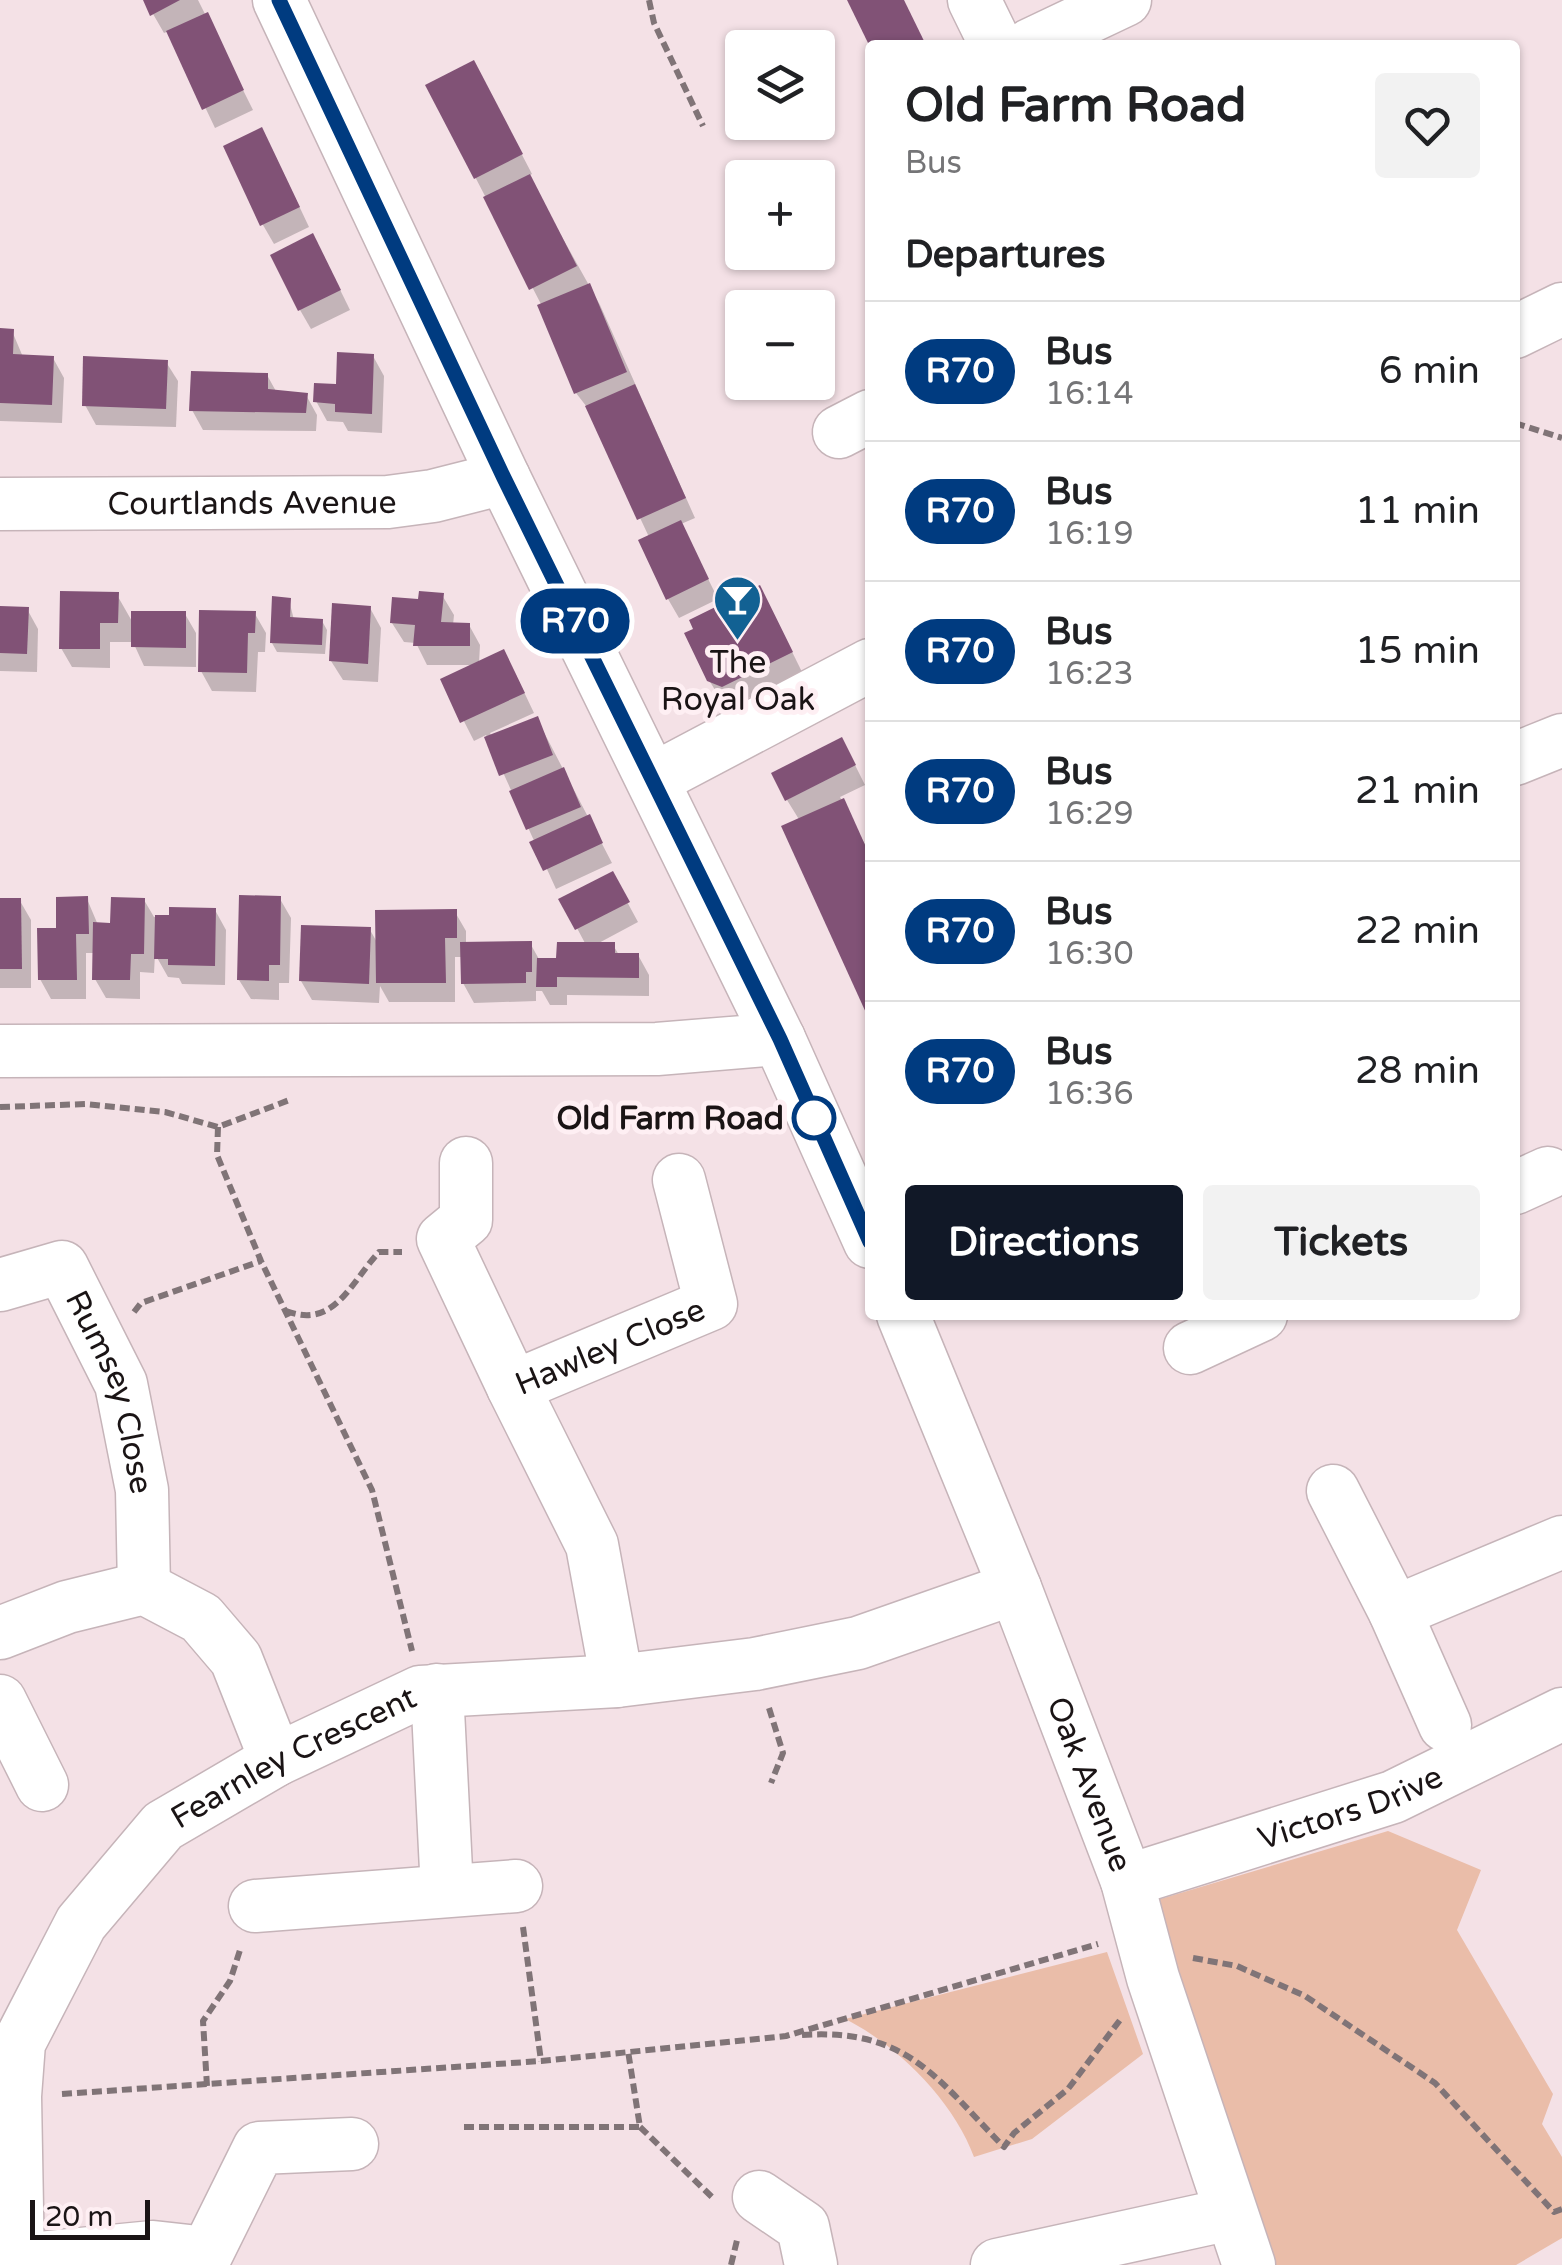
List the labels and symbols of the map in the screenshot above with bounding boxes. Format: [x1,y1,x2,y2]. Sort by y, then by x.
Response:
street label: Courtlands Avenue [107,484,397,523]
bar icon: The Royal Oak [712,574,764,642]
line badge: R70 [518,588,632,654]
place label: The Royal Oak [661,644,815,719]
marker: Old Farm Road [793,1097,835,1139]
place label: Old Farm Road [556,1100,784,1138]
street label: Rumsey Close [57,1284,160,1497]
street label: Hawley Close [510,1291,711,1404]
street label: Fearnley Crescent [164,1679,422,1837]
street label: Oak Avenue [1038,1692,1140,1877]
street label: Victors Drive [1254,1758,1449,1858]
scale bar [30,2195,150,2240]

